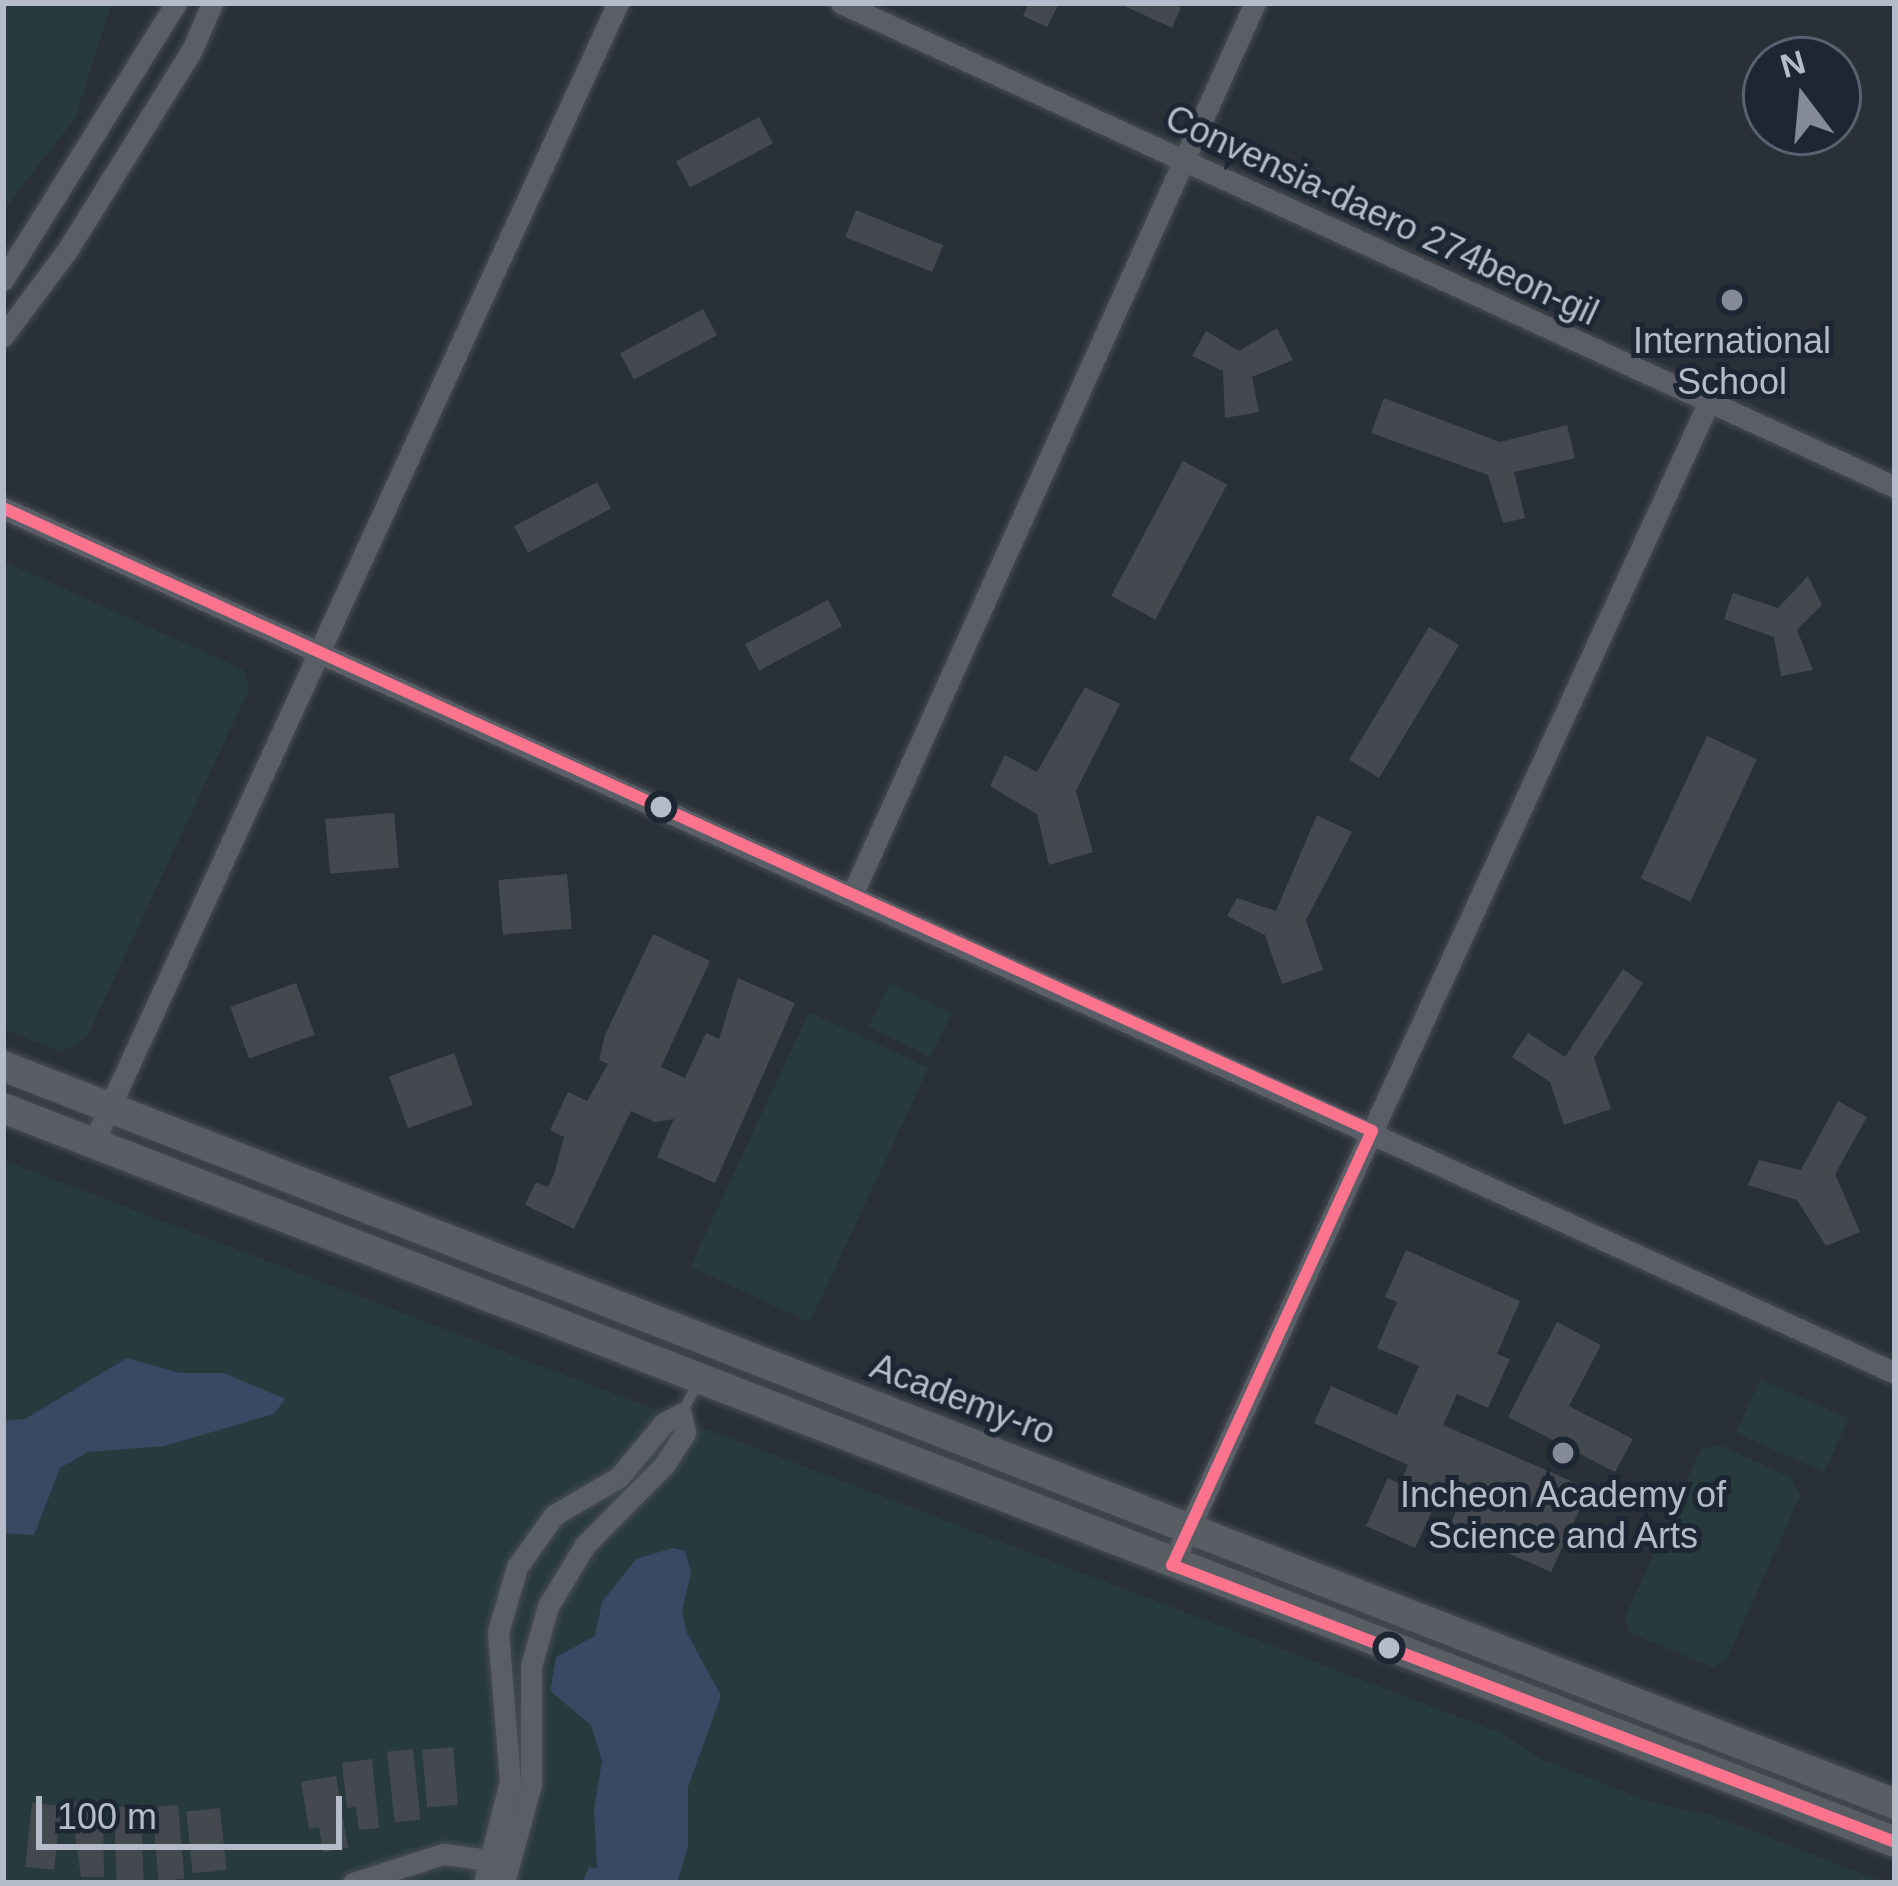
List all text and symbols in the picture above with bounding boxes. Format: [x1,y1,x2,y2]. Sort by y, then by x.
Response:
north arrow [1742,36,1862,156]
text: N [1776,43,1809,85]
street label: Convensia-daero 274beon-gil [1159,96,1605,334]
marker: International School [1719,287,1745,313]
place label: International School [1633,318,1831,403]
unlabelled marker [650,796,672,818]
street label: Academy-ro [865,1344,1061,1454]
marker: Incheon Academy of Science and Arts [1550,1440,1576,1466]
place label: Incheon Academy of Science and Arts [1399,1472,1727,1557]
unlabelled marker [1378,1637,1400,1659]
scale bar [42,1772,348,1846]
text: 100 m [57,1796,157,1837]

